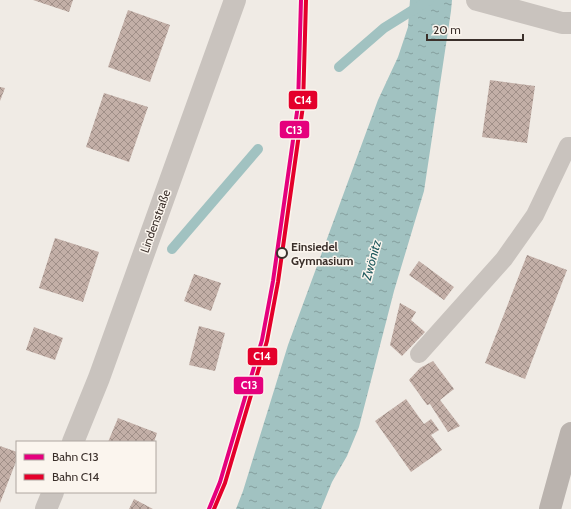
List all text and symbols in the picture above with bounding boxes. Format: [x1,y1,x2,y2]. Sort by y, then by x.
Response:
scale bar [427,16,523,42]
text: 20 m [433,22,461,37]
line badge: C14 [288,90,318,110]
text: C14 [294,93,312,107]
line badge: C13 [279,120,310,139]
text: C13 [286,123,302,137]
street label: Lindenstraße [137,187,173,255]
water label: Zwönitz [358,238,384,283]
place label: Einsiedel Gymnasium [291,239,353,268]
marker: Einsiedel Gymnasium [276,247,288,259]
line badge: C14 [247,347,278,366]
text: C14 [253,349,271,363]
line badge: C13 [233,376,264,395]
text: C13 [241,378,257,392]
legend [16,441,156,493]
text: Bahn C13 [52,449,99,464]
text: Bahn C14 [52,469,99,484]

